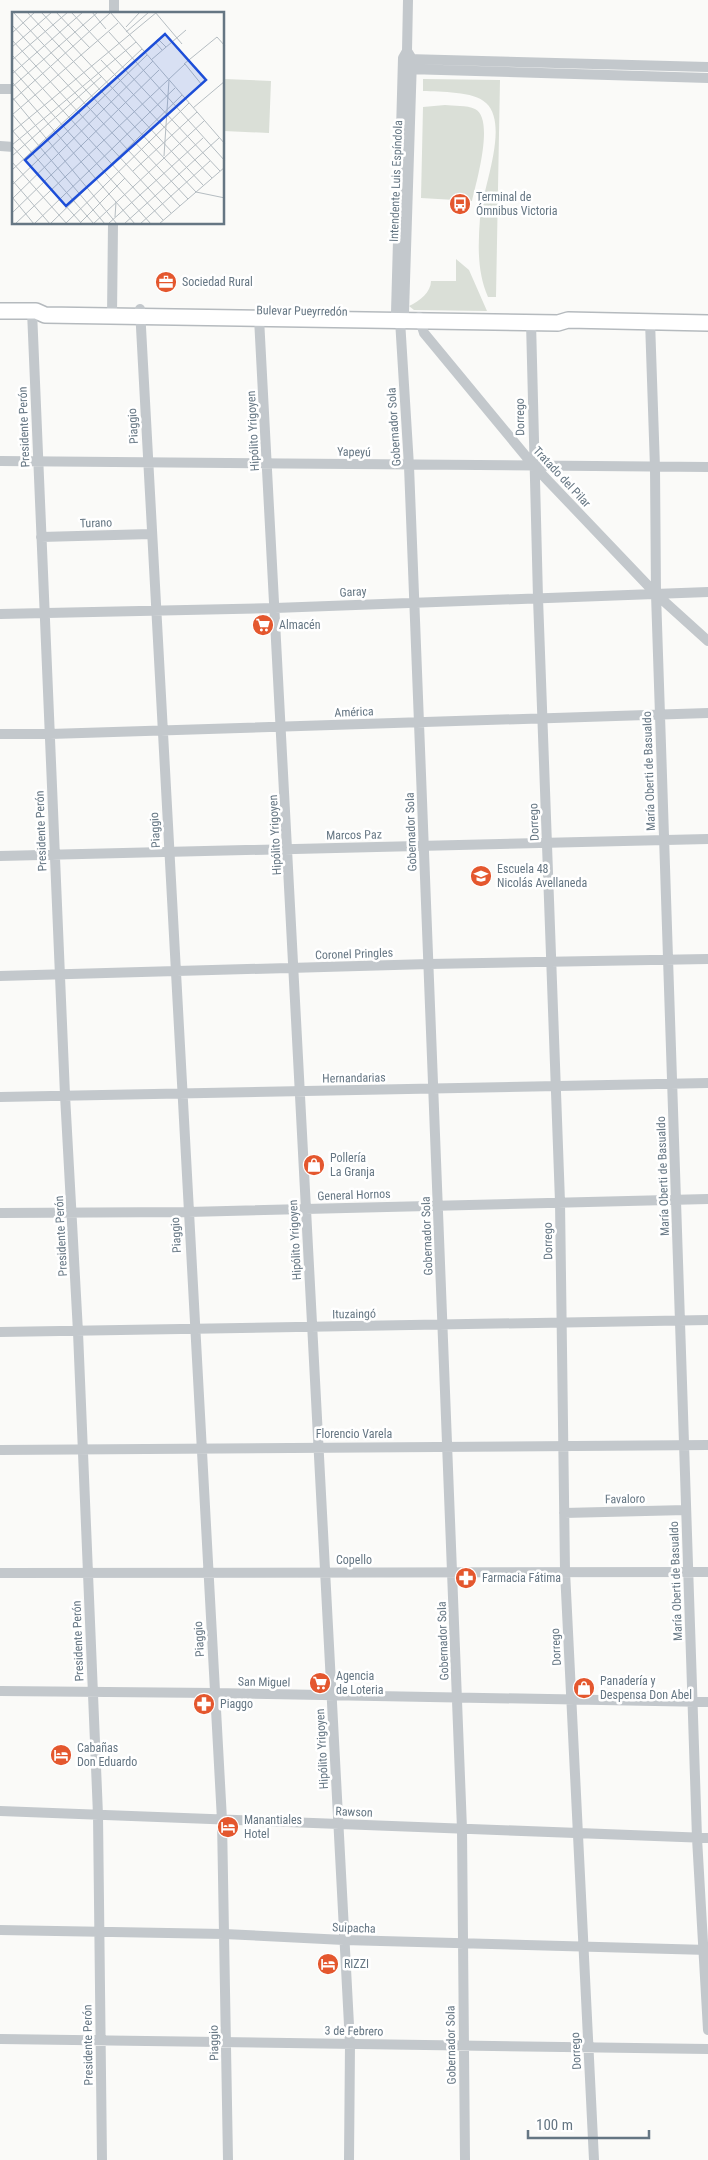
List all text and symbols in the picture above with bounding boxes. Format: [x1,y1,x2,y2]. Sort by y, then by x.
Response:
inset map [12,12,225,225]
street label: Intendente Luis Espíndola [387,120,405,242]
place label: Terminal de Ómnibus Victoria [476,190,558,218]
bus stop icon: Terminal de Ómnibus Victoria [448,192,472,216]
office icon: Sociedad Rural [154,270,178,294]
place label: Sociedad Rural [182,275,253,289]
street label: Bulevar Pueyrredón [256,303,348,319]
street label: Presidente Perón [16,386,32,468]
street label: Gobernador Sola [384,387,404,467]
street label: Hipólito Yrigoyen [244,390,262,472]
street label: Dorrego [513,398,527,436]
street label: Piaggio [125,408,141,444]
street label: Tratado del Pilar [530,444,594,510]
street label: Yapeyú [337,445,371,459]
street label: Turano [80,515,112,531]
street label: Garay [339,584,367,600]
supermarket icon: Almacén [251,613,275,637]
place label: Almacén [279,618,321,632]
street label: América [334,704,374,720]
street label: María Oberti de Basualdo [640,711,658,831]
street label: Presidente Perón [33,790,49,872]
street label: Gobernador Sola [403,792,419,872]
street label: Hipólito Yrigoyen [266,794,284,876]
street label: Dorrego [526,803,542,841]
street label: Piaggio [147,812,163,848]
street label: Marcos Paz [326,828,382,842]
place label: Escuela 48 Nicolás Avellaneda [497,862,587,890]
school or university icon: Escuela 48 Nicolás Avellaneda [469,864,493,888]
street label: Coronel Pringles [315,946,393,962]
street label: Hernandarias [322,1070,386,1086]
street label: María Oberti de Basualdo [654,1116,672,1236]
place label: Pollería La Granja [330,1151,375,1179]
shop icon: Pollería La Granja [302,1153,326,1177]
street label: General Hornos [317,1187,391,1203]
street label: Presidente Perón [52,1195,70,1277]
street label: Gobernador Sola [419,1196,435,1276]
street label: Hipólito Yrigoyen [286,1199,304,1281]
street label: Piaggio [168,1217,184,1253]
street label: Dorrego [541,1222,555,1260]
street label: Ituzaingó [332,1307,376,1321]
street label: Florencio Varela [316,1427,392,1441]
street label: Favaloro [605,1492,645,1506]
street label: María Oberti de Basualdo [667,1521,685,1641]
street label: Copello [336,1553,372,1567]
pharmacy icon: Farmacia Fátima [454,1566,478,1590]
place label: Farmacia Fátima [482,1571,561,1585]
street label: Presidente Perón [70,1600,86,1682]
street label: Gobernador Sola [435,1601,451,1681]
street label: Piaggio [191,1621,207,1657]
street label: Dorrego [548,1628,564,1666]
place label: Agencia de Loteria [336,1669,384,1697]
supermarket icon: Agencia de Loteria [308,1671,332,1695]
place label: Panadería y Despensa Don Abel [600,1674,692,1702]
street label: San Miguel [238,1675,290,1689]
shop icon: Panadería y Despensa Don Abel [572,1676,596,1700]
pharmacy icon: Piaggo [192,1692,216,1716]
place label: Piaggo [220,1697,253,1711]
street label: Hipólito Yrigoyen [313,1708,331,1790]
place label: Cabañas Don Eduardo [77,1741,137,1769]
hotel icon: Cabañas Don Eduardo [49,1743,73,1767]
street label: Rawson [335,1804,373,1820]
place label: Manantiales Hotel [244,1813,302,1841]
hotel icon: Manantiales Hotel [216,1815,240,1839]
street label: Suipacha [332,1920,376,1936]
hotel icon: RIZZI [316,1952,340,1976]
place label: RIZZI [344,1957,369,1971]
street label: Presidente Perón [80,2004,96,2086]
street label: Gobernador Sola [443,2005,459,2085]
street label: 3 de Febrero [324,2023,384,2039]
street label: Piaggio [207,2025,221,2061]
street label: Dorrego [568,2032,584,2070]
scale bar [528,2108,649,2140]
text: 100 m [536,2116,573,2134]

